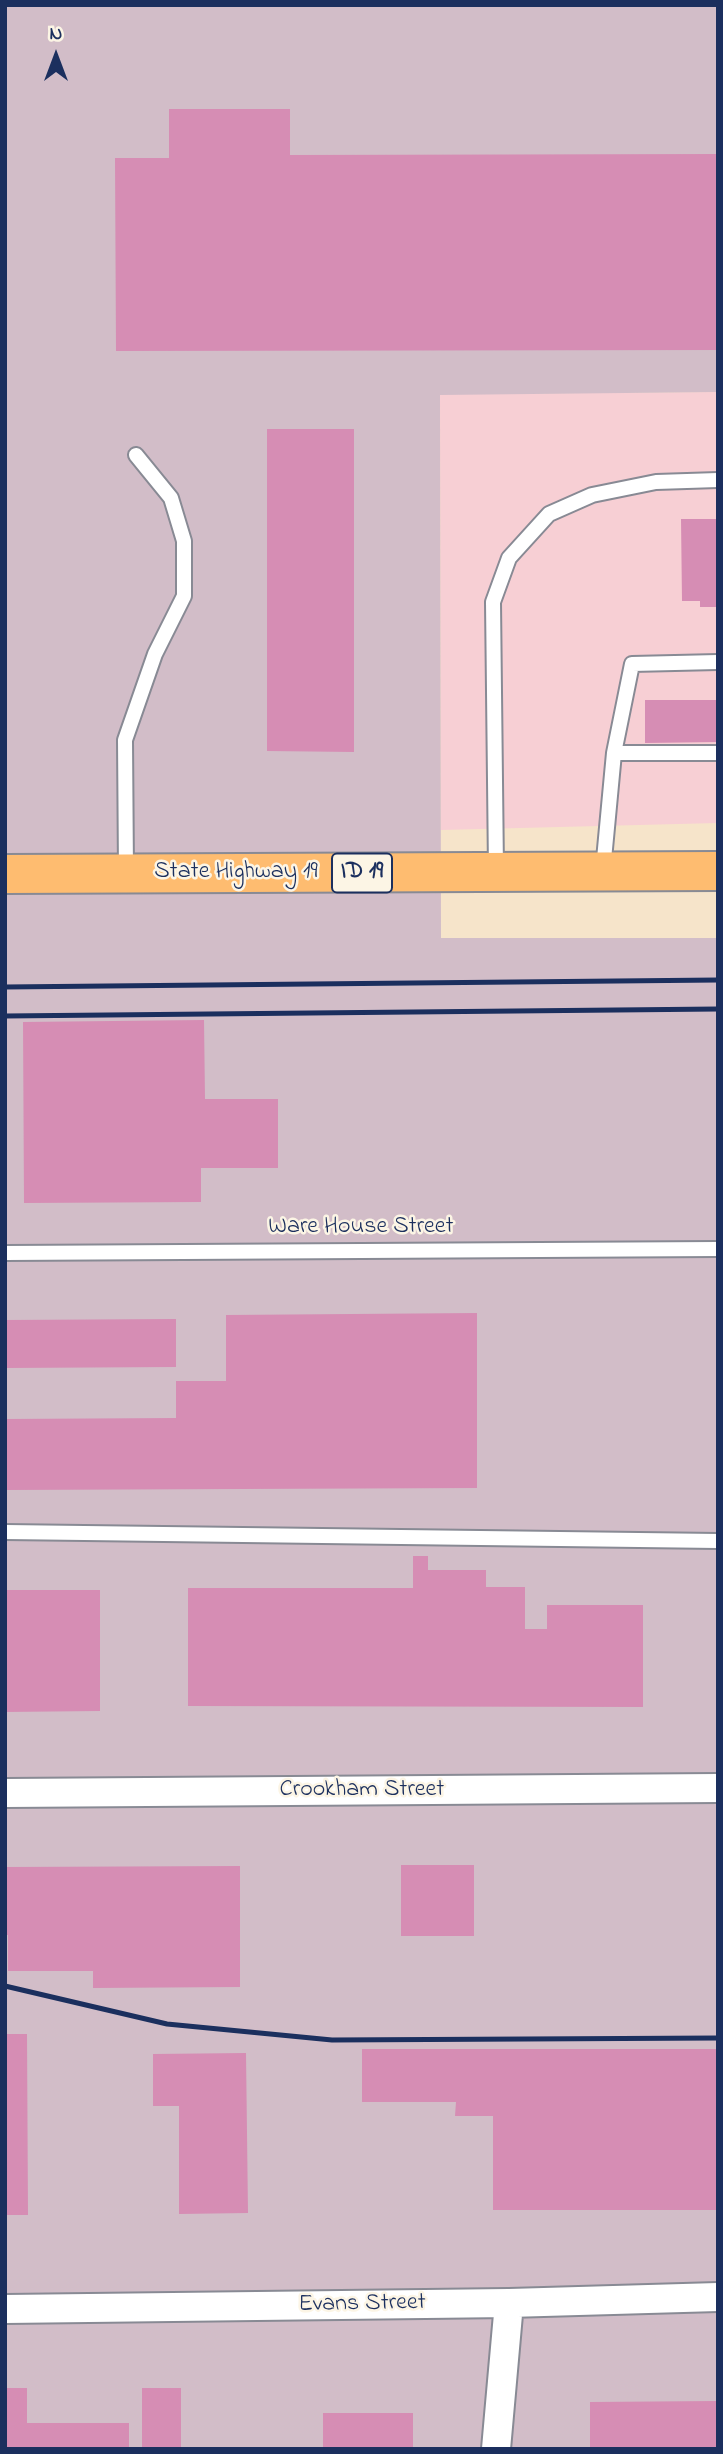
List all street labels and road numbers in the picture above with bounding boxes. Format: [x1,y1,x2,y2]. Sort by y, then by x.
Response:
road number: ID 19 [332,853,392,892]
street label: State Highway 19 [154,859,318,887]
street label: Ware House Street [268,1214,454,1242]
street label: Crookham Street [280,1777,444,1805]
street label: Evans Street [298,2289,426,2321]

